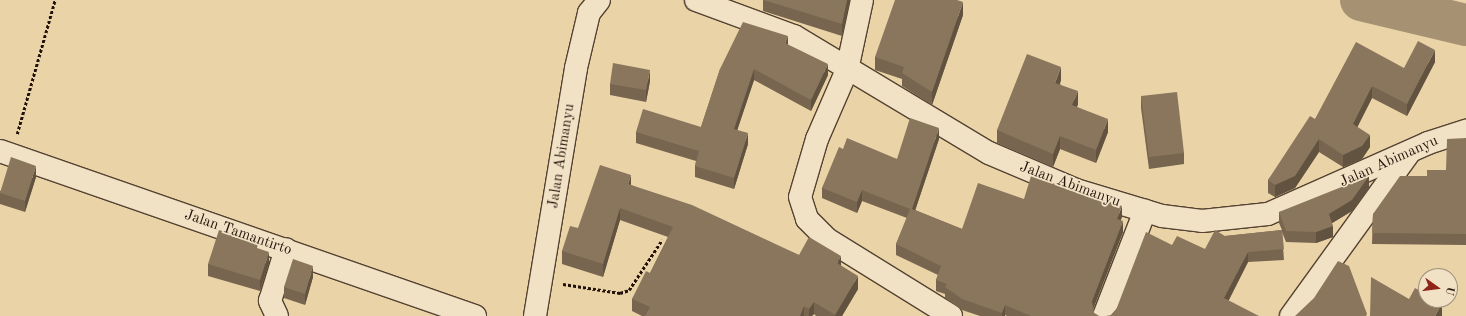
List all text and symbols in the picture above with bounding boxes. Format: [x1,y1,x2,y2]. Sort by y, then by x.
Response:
street label: Jalan Abimanyu [545,102,579,210]
street label: Jalan Abimanyu [1337,132,1441,192]
street label: Jalan Abimanyu [1017,158,1123,212]
street label: Jalan Tamantirto [182,206,294,260]
north arrow [1418,268,1458,308]
text: U [1443,285,1456,296]

